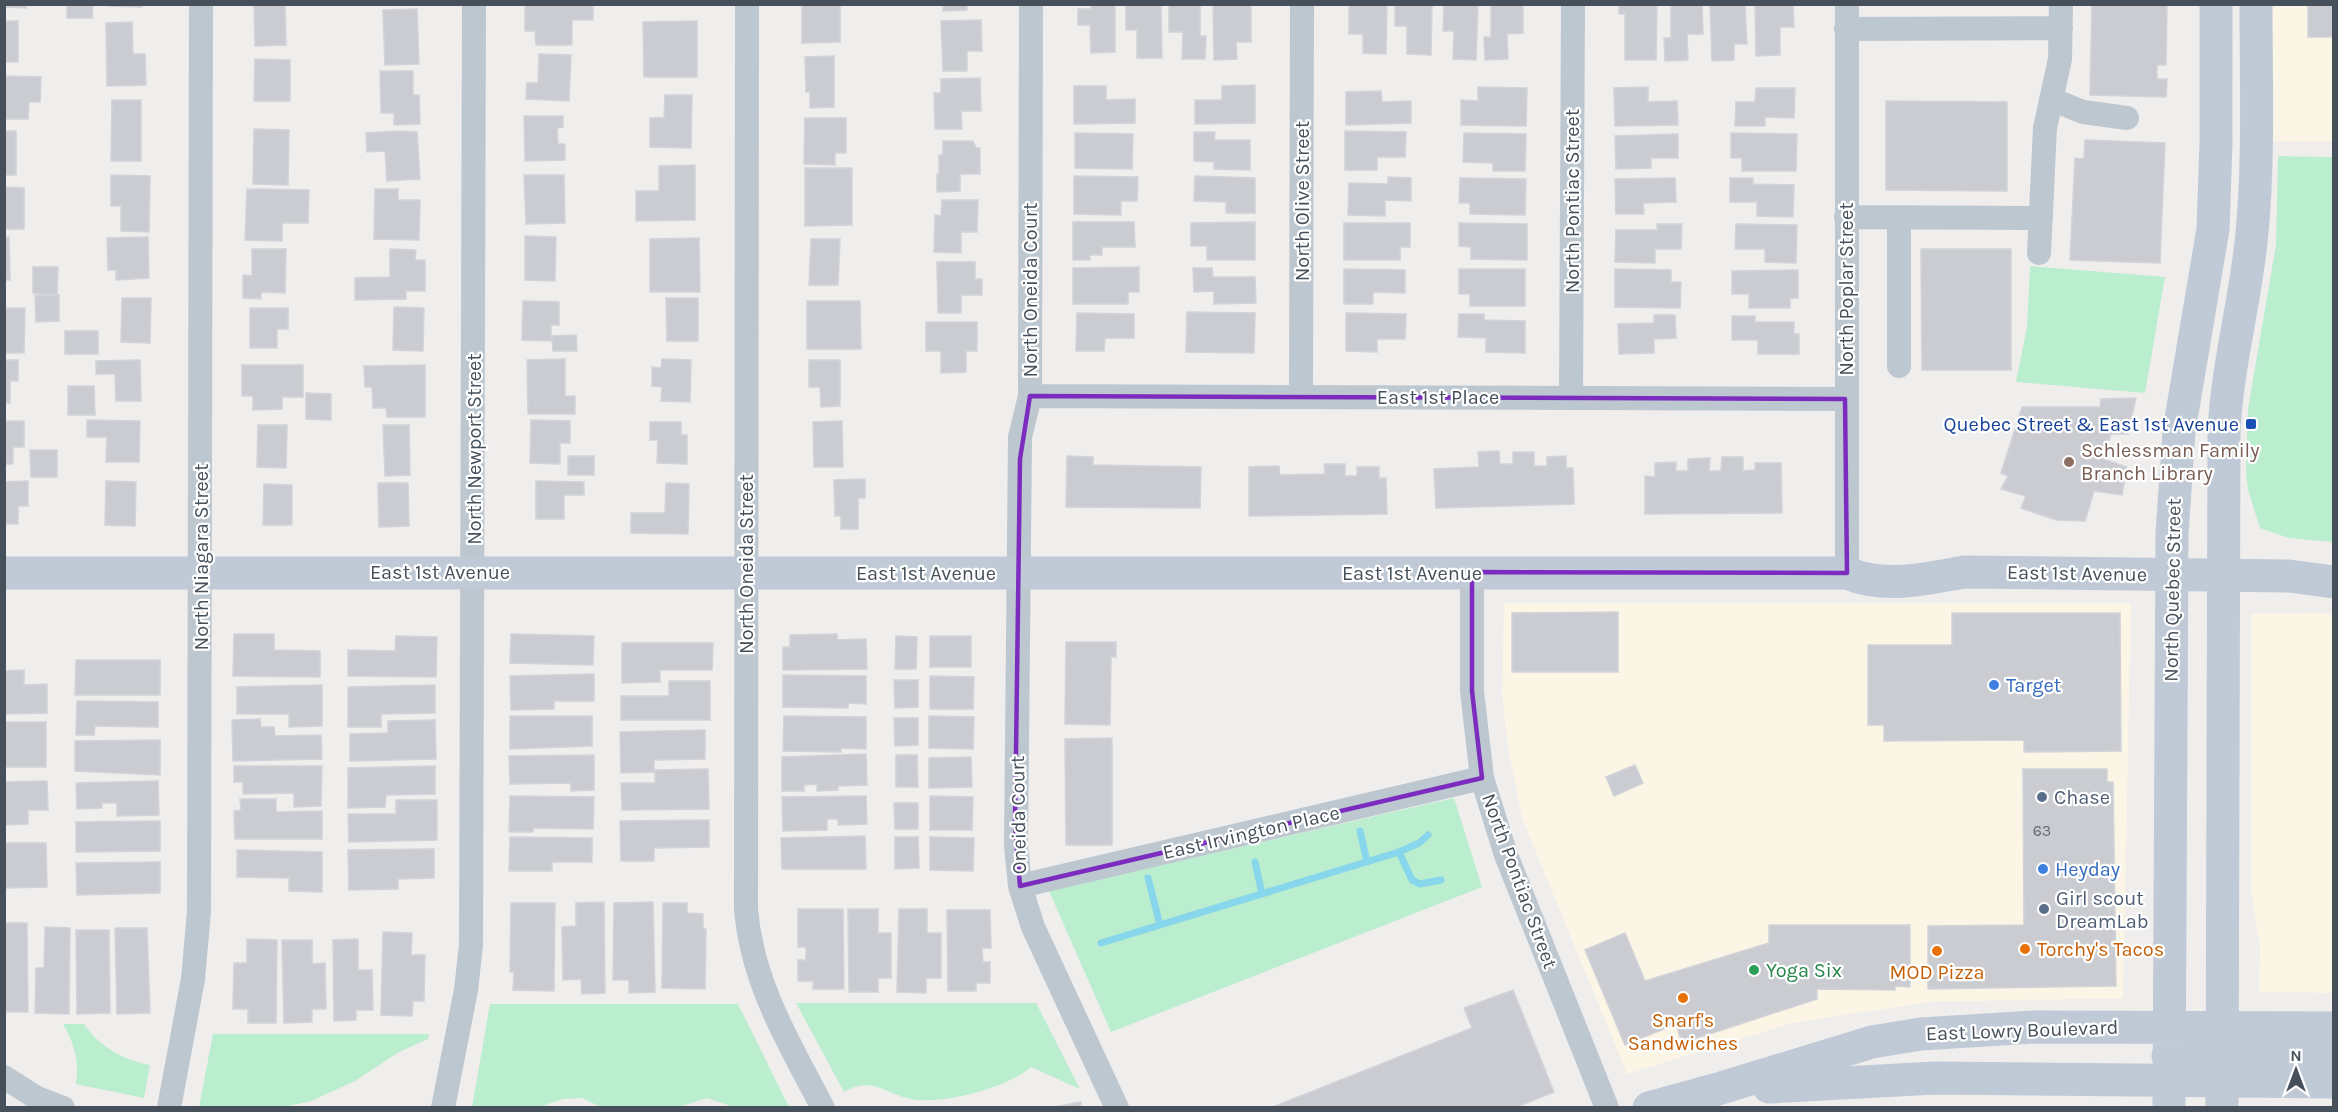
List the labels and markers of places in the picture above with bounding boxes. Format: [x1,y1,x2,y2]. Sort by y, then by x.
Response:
place label: Quebec Street & East 1st Avenue [1943,413,2239,436]
marker: Quebec Street & East 1st Avenue [2244,417,2258,431]
place label: Schlessman Family Branch Library [2081,439,2260,485]
marker: Schlessman Family Branch Library [2062,455,2076,469]
place label: Target [2006,674,2062,697]
marker: Target [1987,678,2001,692]
place label: Chase [2054,786,2110,809]
marker: Chase [2035,790,2049,804]
place label: Heyday [2055,858,2120,881]
marker: Heyday [2036,862,2050,876]
place label: Girl scout DreamLab [2056,887,2149,933]
marker: Girl scout DreamLab [2037,902,2051,916]
place label: Torchy's Tacos [2037,938,2164,961]
marker: Torchy's Tacos [2018,942,2032,956]
marker: MOD Pizza [1930,944,1944,958]
place label: Yoga Six [1766,959,1842,982]
place label: MOD Pizza [1890,961,1984,984]
marker: Yoga Six [1747,963,1761,977]
marker: Snarf's Sandwiches [1676,991,1690,1005]
place label: Snarf's Sandwiches [1628,1009,1738,1055]

